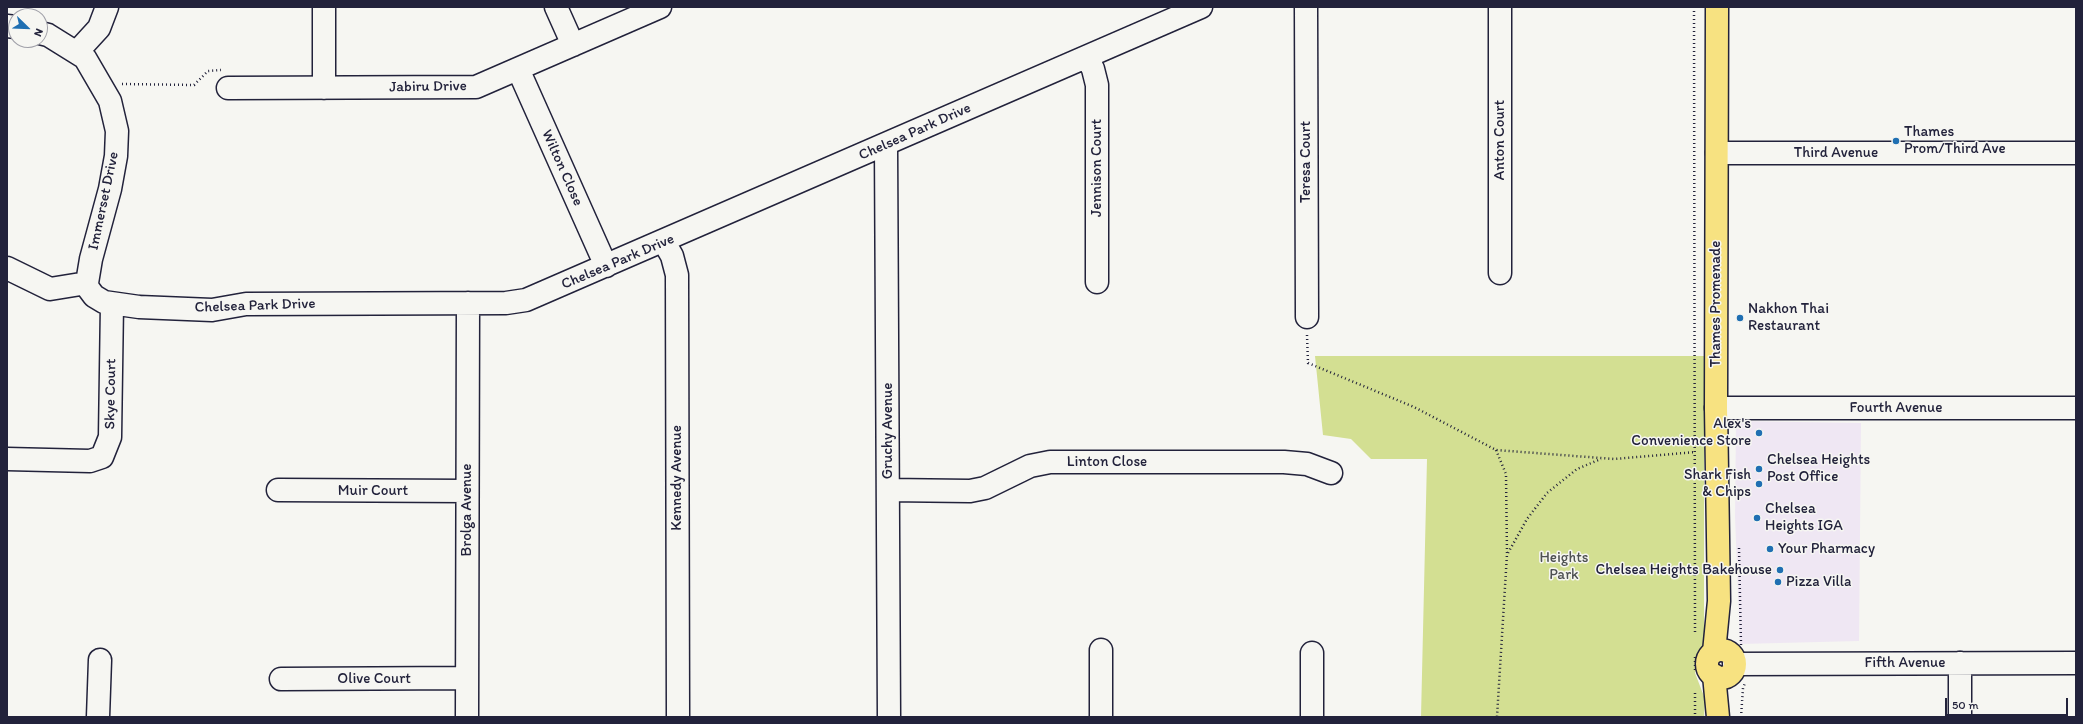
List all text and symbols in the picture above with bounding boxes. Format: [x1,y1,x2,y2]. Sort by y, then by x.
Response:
north arrow [8,8,48,48]
text: N [31,27,46,38]
street label: Jabiru Drive [389,77,467,97]
street label: Chelsea Park Drive [856,99,974,165]
street label: Anton Court [1491,100,1509,180]
street label: Jennison Court [1088,119,1106,217]
street label: Teresa Court [1297,121,1315,203]
place label: Thames Prom/Third Ave [1904,123,2006,158]
street label: Wilton Close [537,127,587,209]
marker: Thames Prom/Third Ave [1891,136,1901,146]
street label: Third Avenue [1794,144,1878,162]
street label: Immerset Drive [85,150,123,252]
street label: Chelsea Park Drive [559,230,677,294]
street label: Thames Promenade [1707,241,1725,367]
street label: Chelsea Park Drive [194,295,316,317]
place label: Nakhon Thai Restaurant [1748,300,1829,335]
marker: Nakhon Thai Restaurant [1735,313,1745,323]
street label: Skye Court [101,358,121,430]
street label: Gruchy Avenue [879,383,897,479]
street label: Fourth Avenue [1850,399,1942,417]
place label: Alex's Convenience Store [1631,415,1751,450]
street label: Kennedy Avenue [668,425,686,531]
marker: Alex's Convenience Store [1754,428,1764,438]
place label: Chelsea Heights Post Office [1767,451,1870,486]
street label: Linton Close [1067,453,1147,471]
street label: Brolga Avenue [458,464,476,556]
marker: Chelsea Heights Post Office [1754,464,1764,474]
place label: Shark Fish & Chips [1684,466,1751,501]
marker: Shark Fish & Chips [1754,479,1764,489]
street label: Muir Court [338,482,408,500]
place label: Chelsea Heights IGA [1765,500,1843,535]
marker: Chelsea Heights IGA [1752,513,1762,523]
place label: Your Pharmacy [1778,540,1875,558]
marker: Your Pharmacy [1765,544,1775,554]
park label: Heights Park [1539,549,1589,584]
place label: Chelsea Heights Bakehouse [1596,561,1772,579]
marker: Chelsea Heights Bakehouse [1775,565,1785,575]
place label: Pizza Villa [1786,573,1851,591]
marker: Pizza Villa [1773,577,1783,587]
street label: Fifth Avenue [1865,654,1945,672]
street label: Olive Court [337,670,411,688]
scale bar [1947,690,2070,716]
text: 50 m [1952,698,1978,712]

